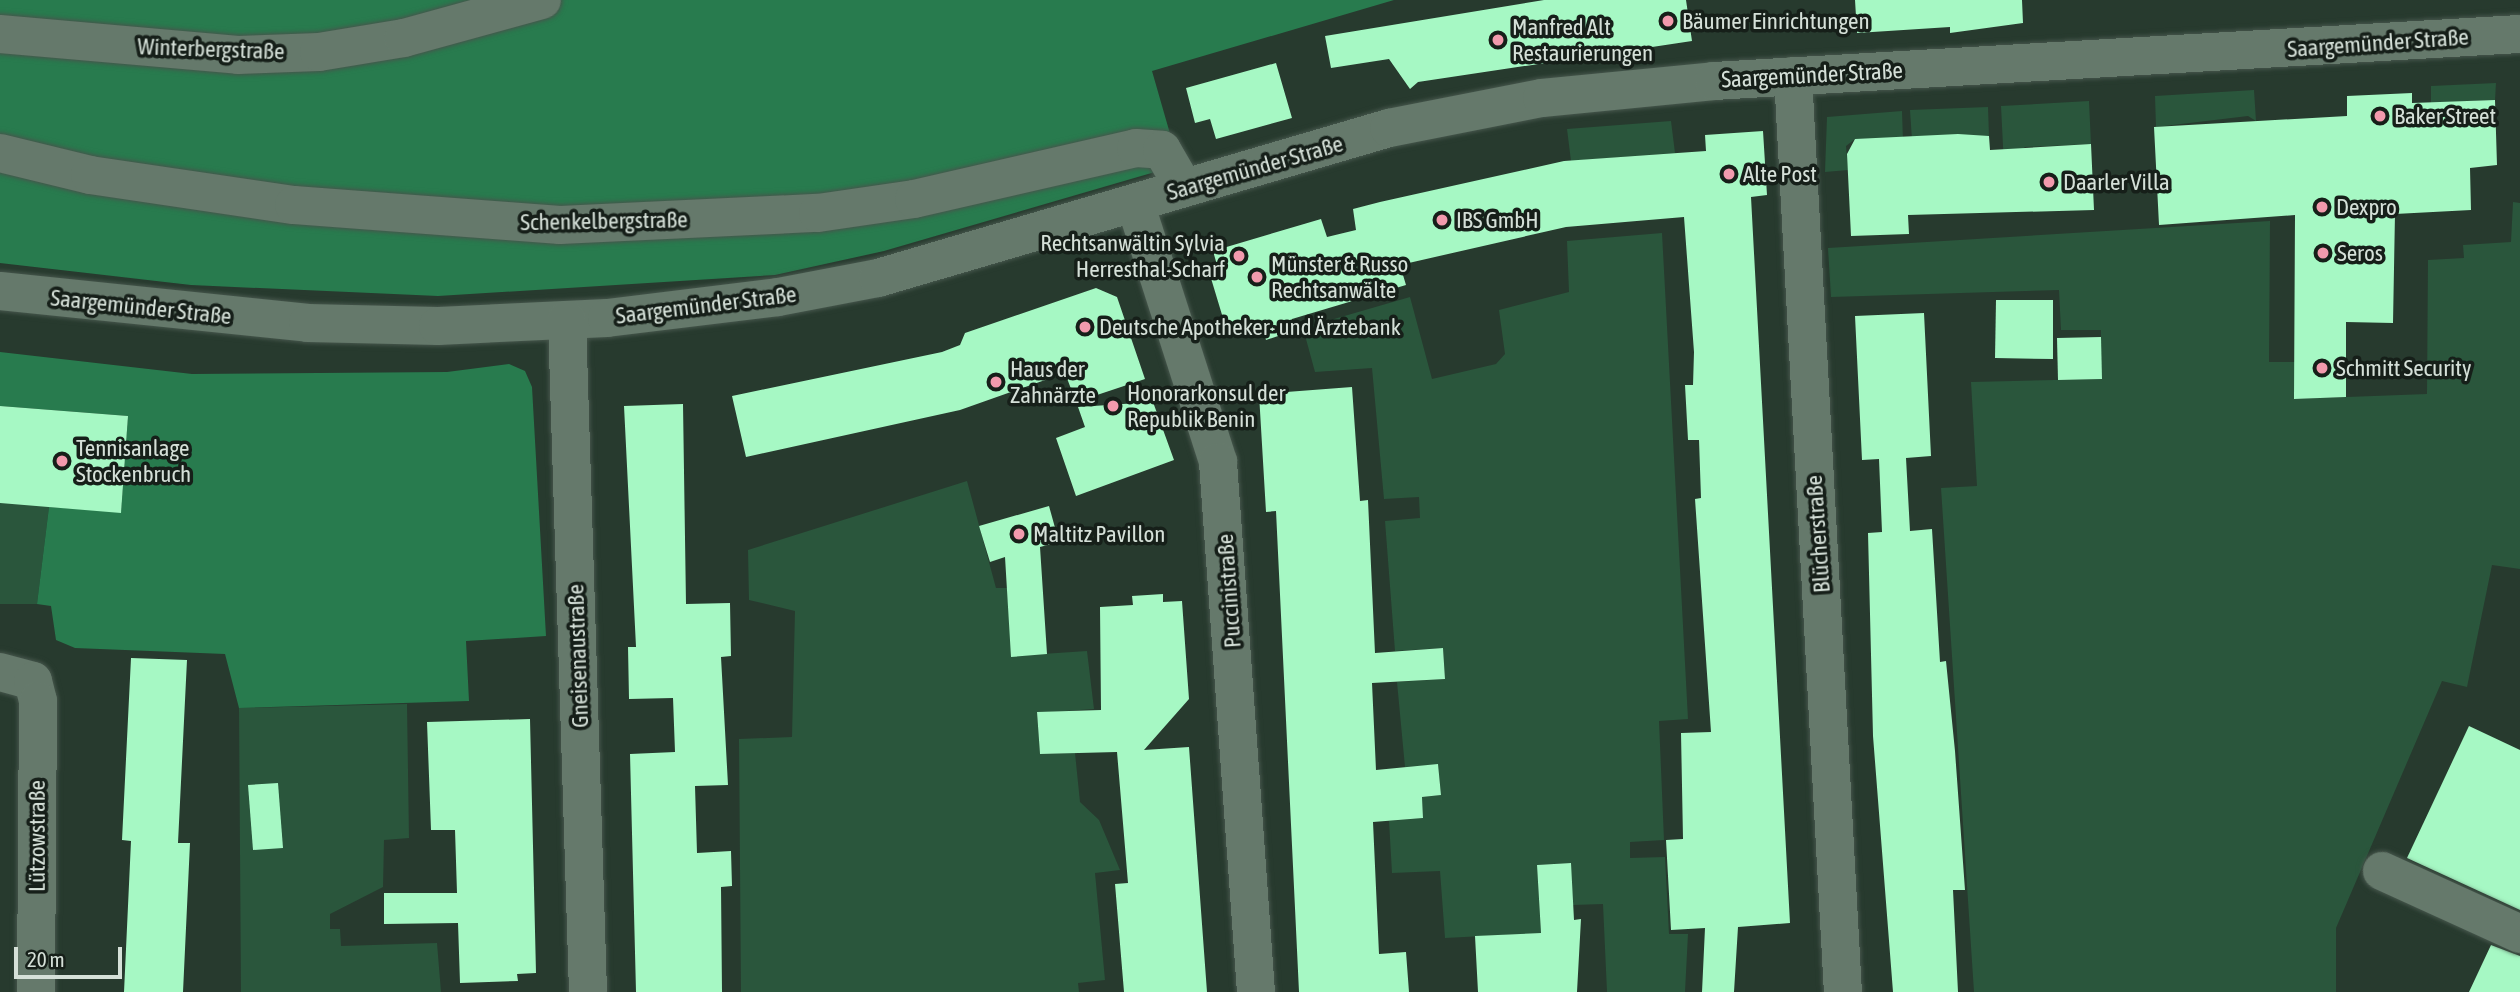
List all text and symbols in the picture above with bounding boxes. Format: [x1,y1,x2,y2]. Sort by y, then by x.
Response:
place label: Bäumer Einrichtungen [1682,7,1870,35]
place label: Manfred Alt Restaurierungen [1512,13,1653,67]
marker: Bäumer Einrichtungen [1660,13,1676,29]
street label: Saargemünder Straße [2286,23,2470,63]
marker: Manfred Alt Restaurierungen [1490,32,1506,48]
street label: Winterbergstraße [137,33,285,65]
street label: Saargemünder Straße [1721,56,1903,94]
place label: Baker Street [2394,102,2496,130]
marker: Baker Street [2372,108,2388,124]
street label: Saargemünder Straße [1164,130,1346,206]
place label: Alte Post [1743,160,1817,188]
marker: Alte Post [1721,166,1737,182]
place label: Daarler Villa [2063,168,2170,196]
marker: Daarler Villa [2041,174,2057,190]
place label: Dexpro [2336,193,2397,221]
marker: Dexpro [2314,199,2330,215]
street label: Schenkelbergstraße [520,206,688,236]
place label: IBS GmbH [1456,206,1539,234]
marker: IBS GmbH [1434,212,1450,228]
place label: Rechtsanwältin Sylvia Herresthal-Scharf [1040,229,1225,283]
place label: Seros [2337,239,2383,267]
marker: Seros [2315,245,2331,261]
marker: Rechtsanwältin Sylvia Herresthal-Scharf [1231,248,1247,264]
place label: Münster & Russo Rechtsanwälte [1271,250,1408,304]
marker: Münster & Russo Rechtsanwälte [1249,269,1265,285]
street label: Saargemünder Straße [614,280,798,330]
street label: Saargemünder Straße [49,284,233,330]
place label: Deutsche Apotheker- und Ärztebank [1099,313,1401,341]
marker: Deutsche Apotheker- und Ärztebank [1077,319,1093,335]
place label: Schmitt Security [2336,354,2471,382]
place label: Haus der Zahnärzte [1010,355,1096,409]
marker: Schmitt Security [2314,360,2330,376]
marker: Haus der Zahnärzte [988,374,1004,390]
place label: Honorarkonsul der Republik Benin [1127,379,1285,433]
marker: Honorarkonsul der Republik Benin [1105,398,1121,414]
place label: Tennisanlage Stockenbruch [76,434,191,488]
marker: Tennisanlage Stockenbruch [54,453,70,469]
street label: Blücherstraße [1800,474,1836,594]
place label: Maltitz Pavillon [1033,520,1165,548]
marker: Maltitz Pavillon [1011,526,1027,542]
street label: Puccinistraße [1211,533,1247,649]
street label: Gneisenaustraße [562,584,594,728]
street label: Lützowstraße [23,780,51,892]
scale bar [18,932,126,976]
text: 20 m [27,947,65,971]

